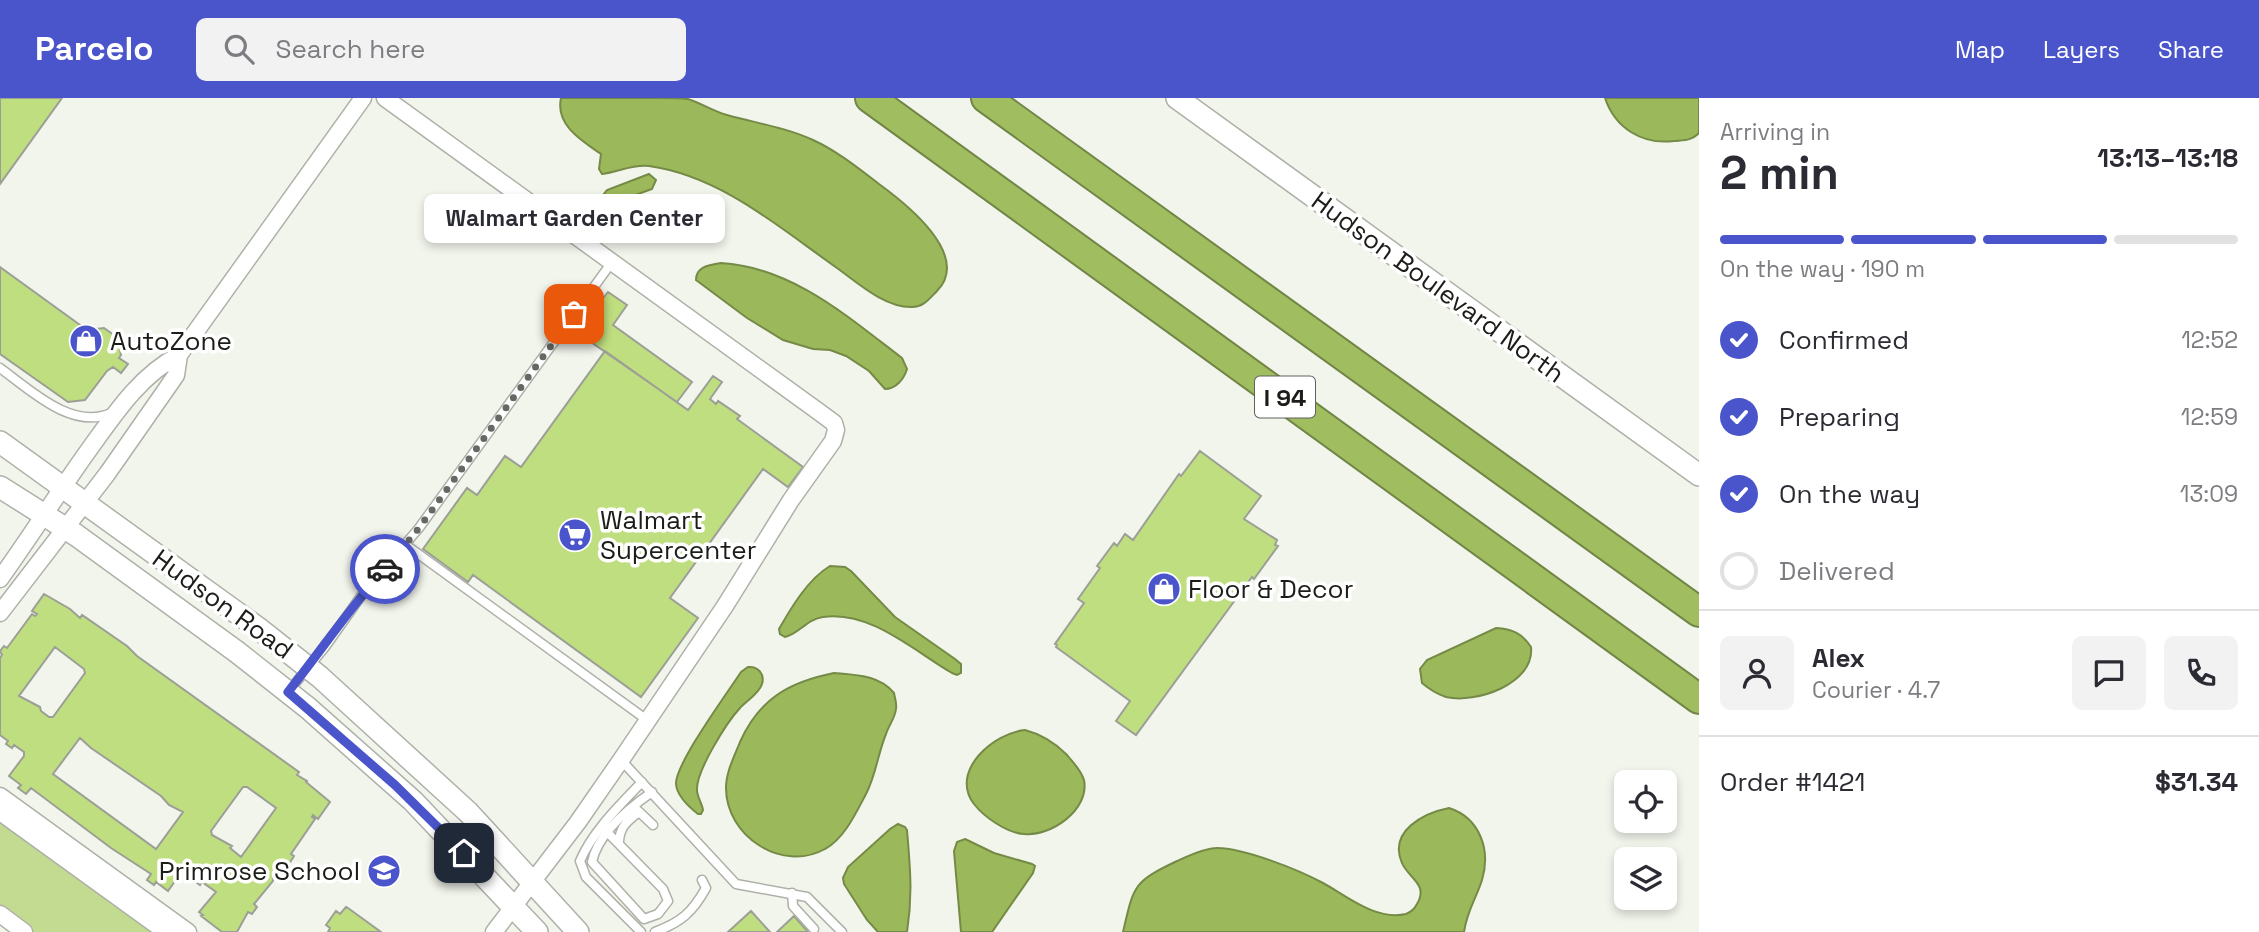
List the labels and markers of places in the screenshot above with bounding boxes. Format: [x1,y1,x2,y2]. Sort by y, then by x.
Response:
callout: Walmart Garden Center [424,195,724,244]
pin [544,284,604,344]
shop icon: AutoZone [67,322,105,360]
place label: AutoZone [110,324,232,358]
place label: Walmart Supercenter [600,503,757,567]
supermarket icon: Walmart Supercenter [556,516,594,554]
shop icon: Floor & Decor [1145,570,1183,608]
place label: Floor & Decor [1188,572,1353,606]
pin [434,823,494,883]
school or university icon: Primrose School [365,852,403,890]
place label: Primrose School [159,854,360,888]

